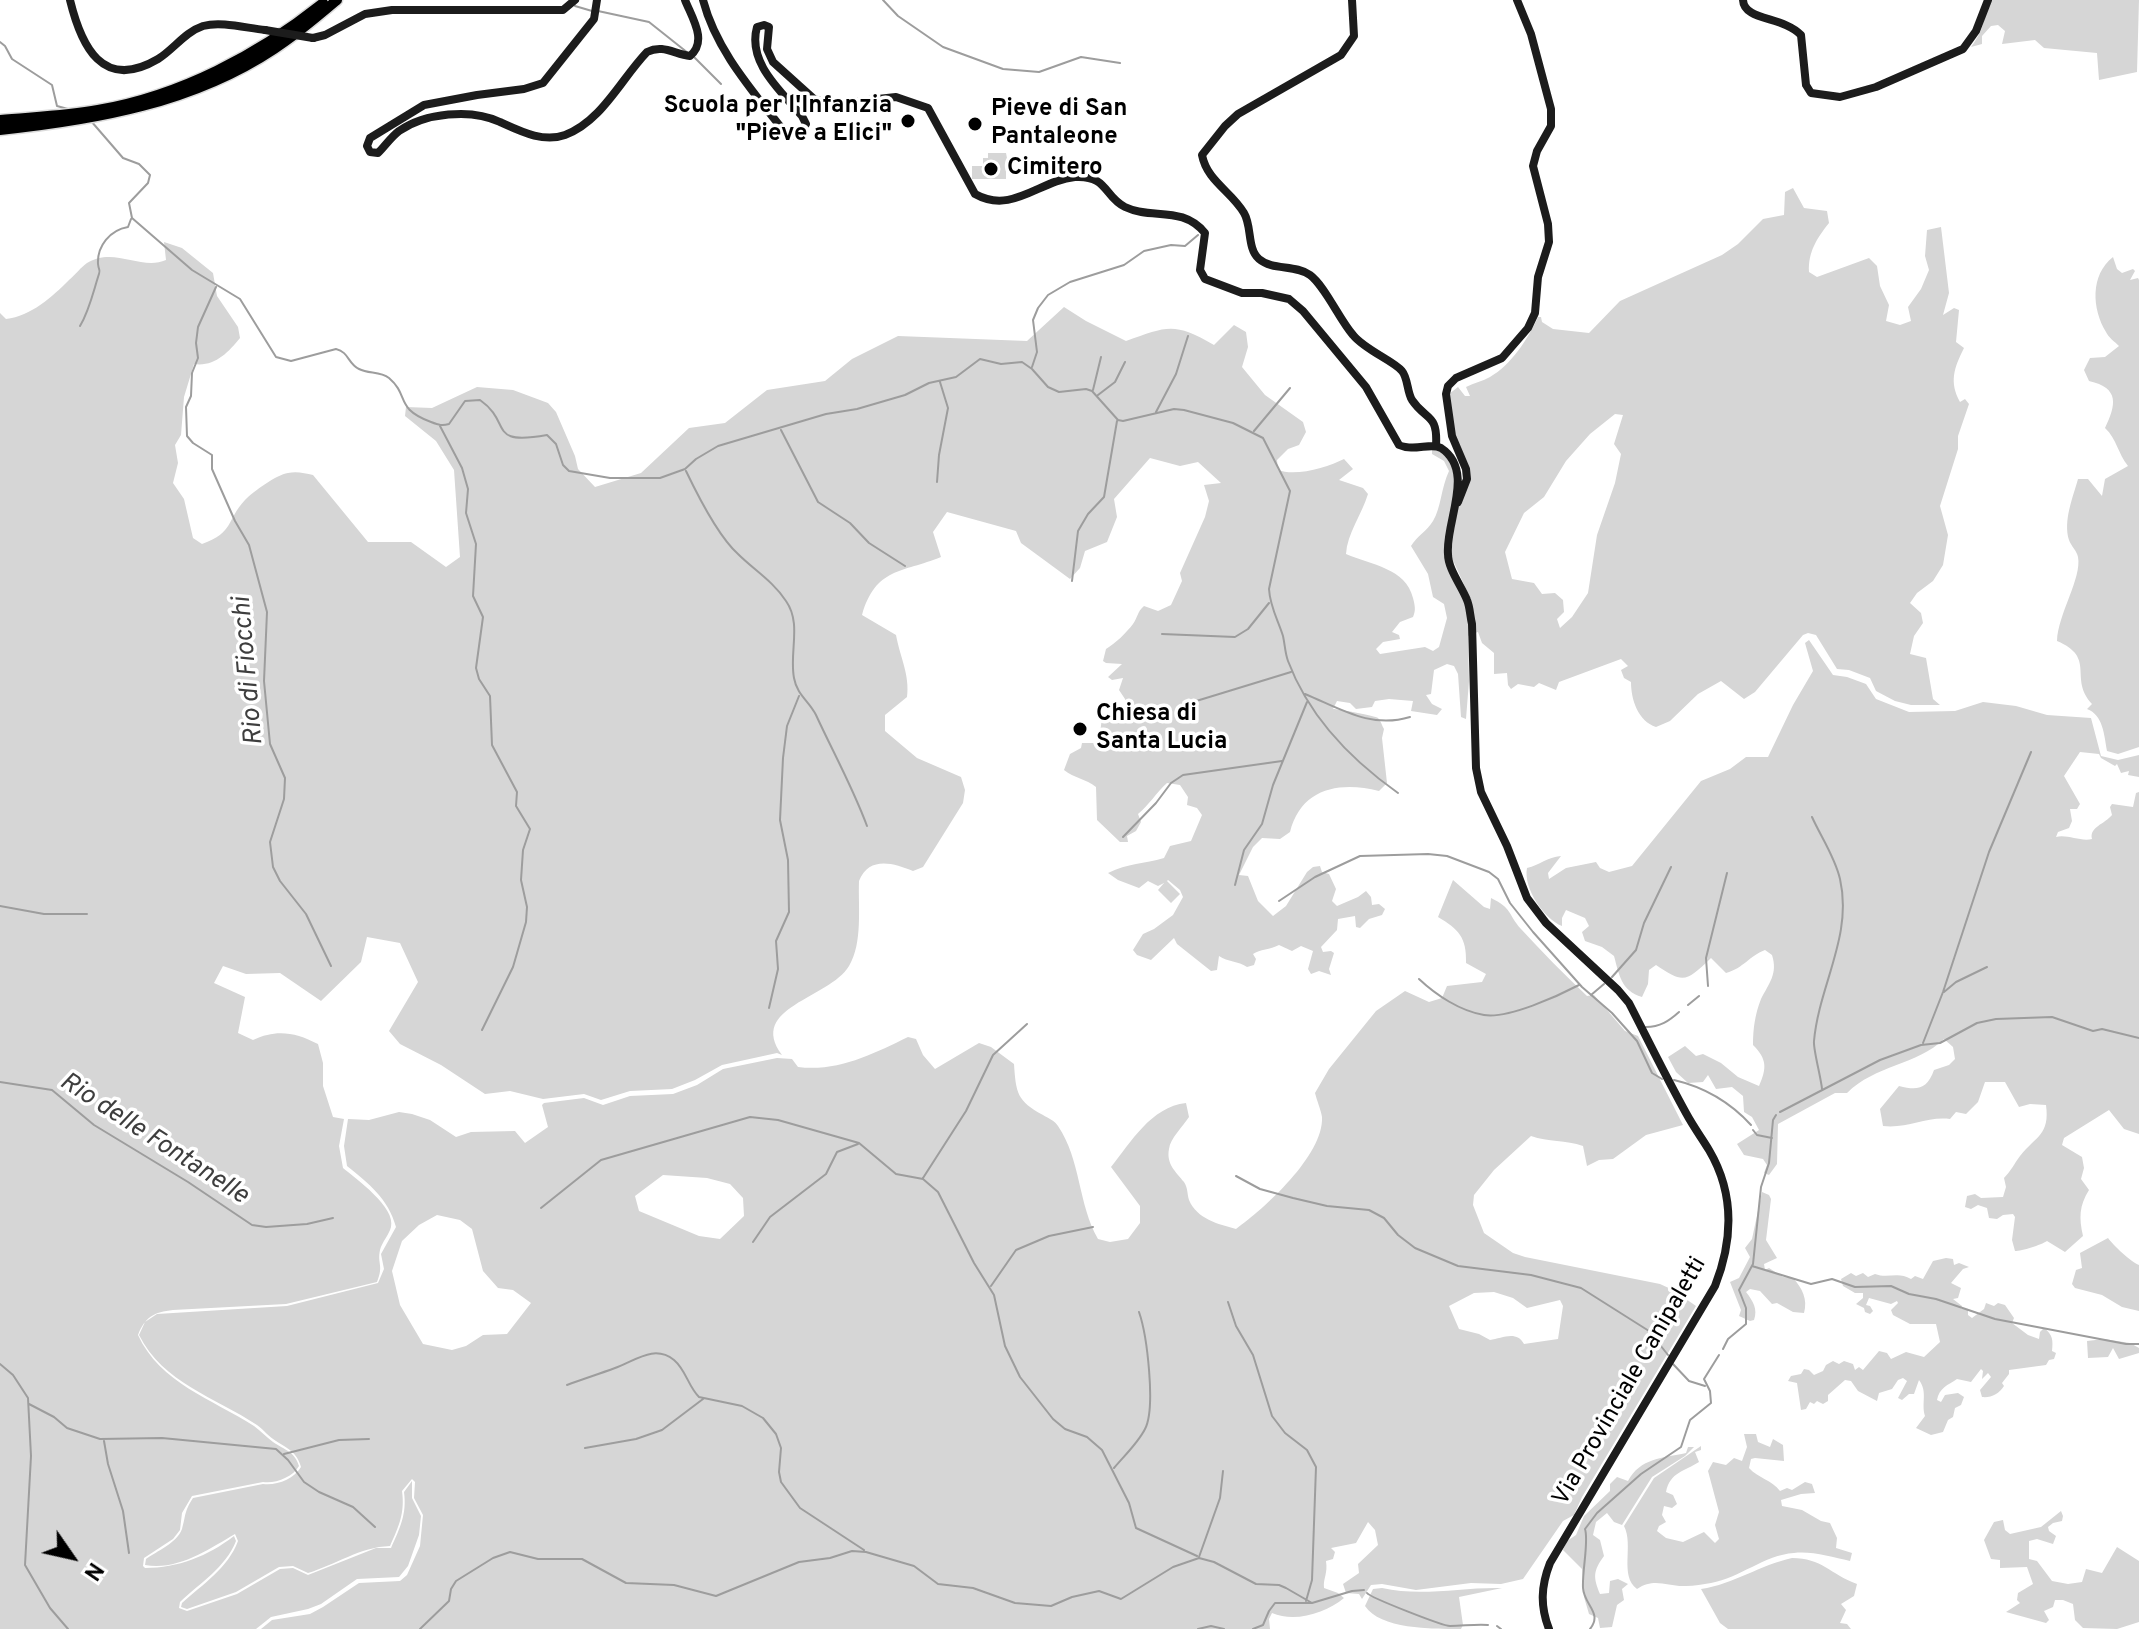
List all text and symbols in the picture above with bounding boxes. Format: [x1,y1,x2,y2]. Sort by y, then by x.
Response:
place label: Scuola per l'Infanzia "Pieve a Elici" [664,93,892,149]
place label: Pieve di San Pantaleone [991,96,1128,152]
marker: Scuola per l'Infanzia "Pieve a Elici" [899,112,917,130]
marker: Pieve di San Pantaleone [966,115,984,133]
place label: Cimitero [1007,155,1103,183]
marker: Cimitero [982,160,1000,178]
water label: Rio di Fiocchi [228,595,272,747]
place label: Chiesa di Santa Lucia [1096,701,1227,757]
marker: Chiesa di Santa Lucia [1071,720,1089,738]
water label: Rio delle Fontanelle [53,1067,253,1213]
street label: Via Provinciale Canipaletti [1548,1253,1714,1511]
north arrow [32,1517,112,1597]
text: N [77,1557,108,1585]

